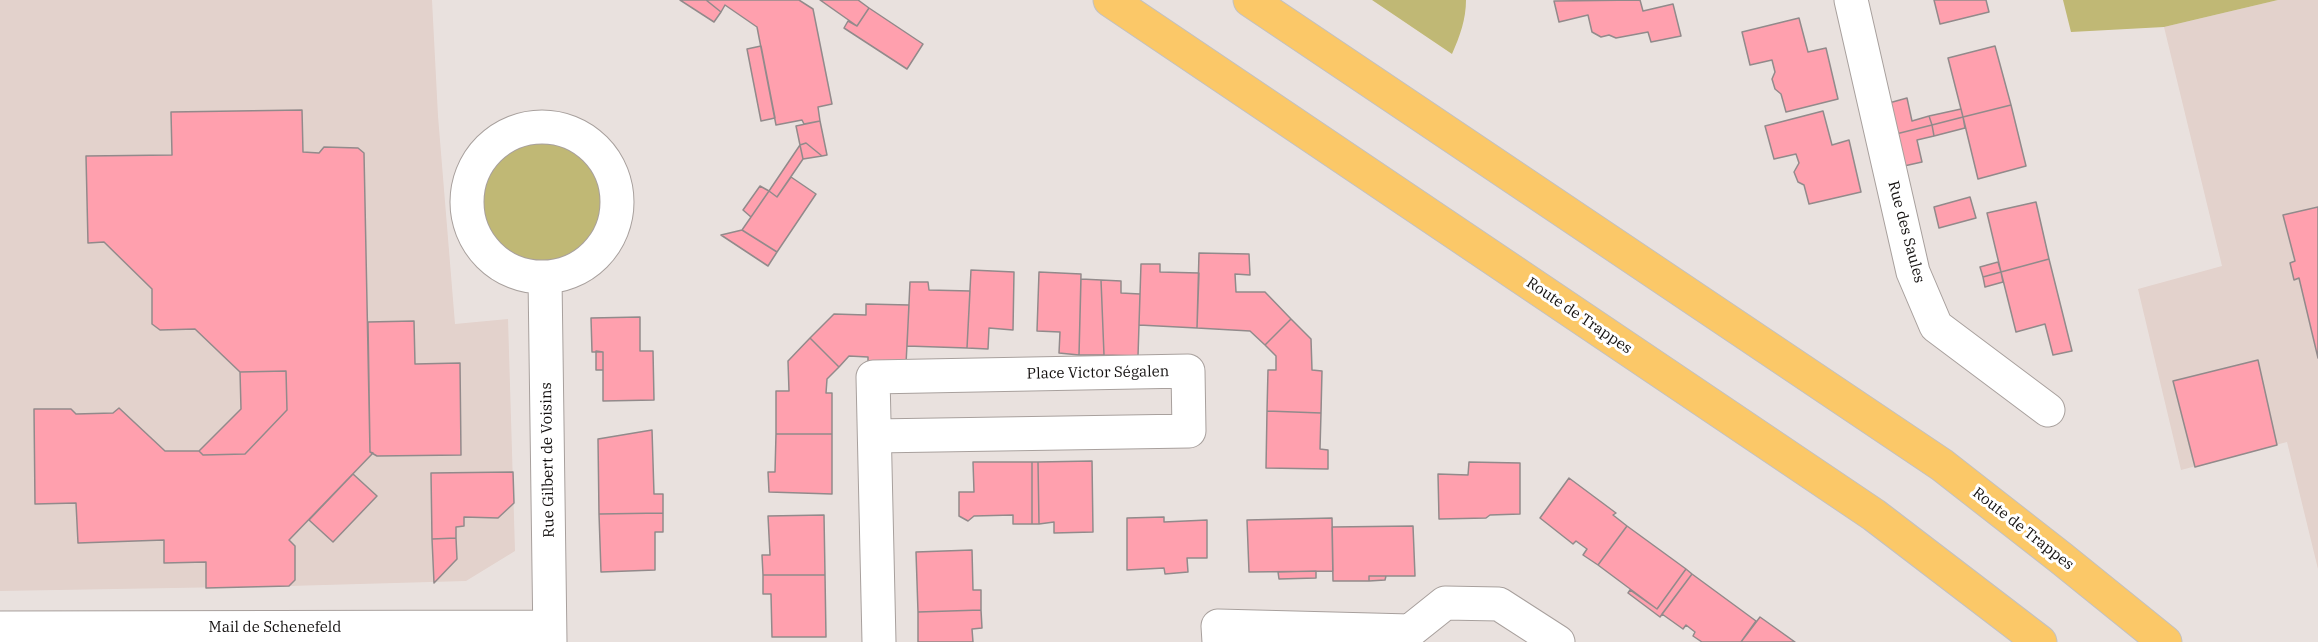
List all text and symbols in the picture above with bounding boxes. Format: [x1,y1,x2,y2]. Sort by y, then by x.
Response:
street label: Rue des Saules [1884,179,1928,285]
street label: Route de Trappes [1523,274,1635,358]
street label: Place Victor Ségalen [1027,363,1169,383]
street label: Rue Gilbert de Voisins [538,382,558,538]
street label: Route de Trappes [1969,484,2077,574]
street label: Mail de Schenefeld [209,619,341,637]

